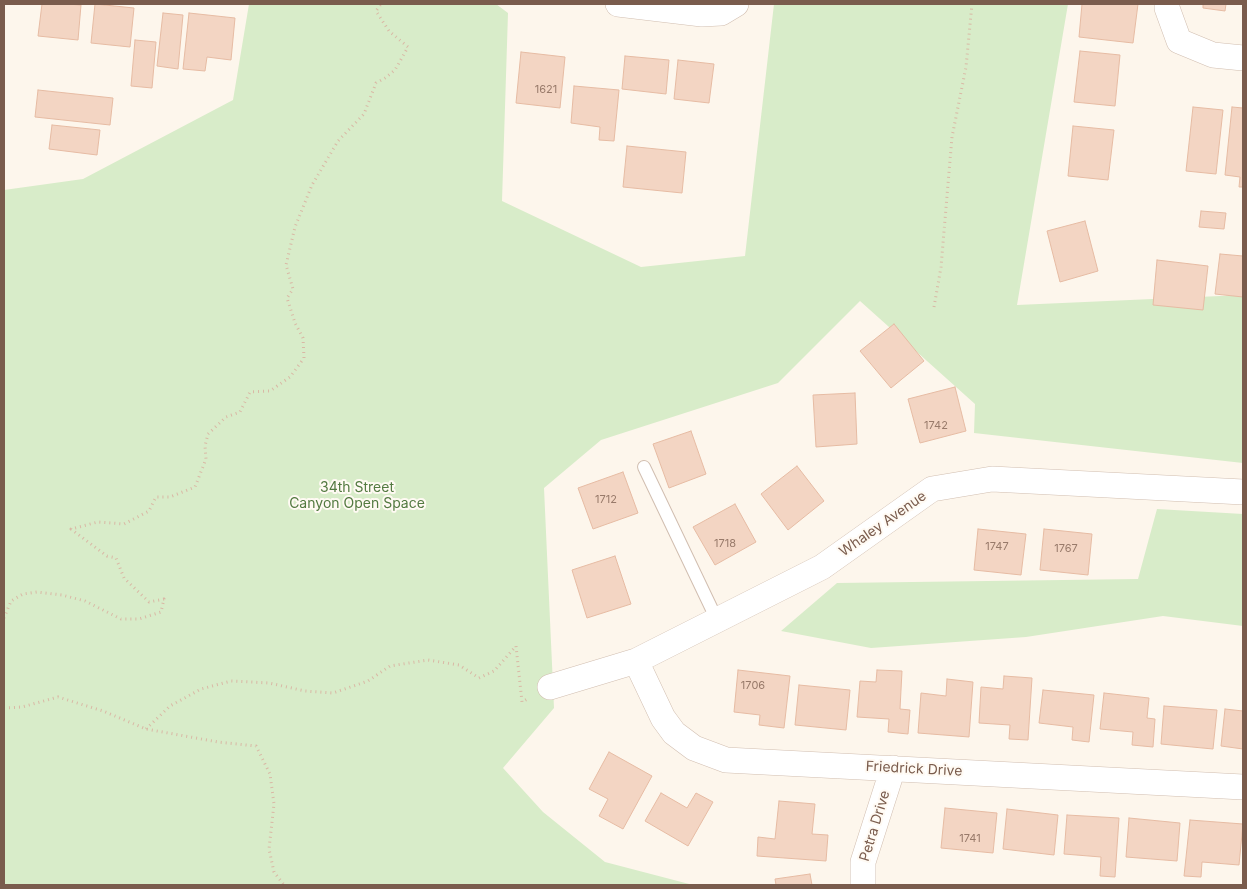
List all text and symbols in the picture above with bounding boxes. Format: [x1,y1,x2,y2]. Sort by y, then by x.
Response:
house number: 1621 [535,83,557,97]
house number: 1742 [924,419,948,433]
park label: 34th Street Canyon Open Space [289,480,425,512]
street label: Whaley Avenue [836,488,930,560]
house number: 1712 [595,493,617,507]
house number: 1718 [714,537,736,551]
house number: 1747 [985,540,1009,554]
house number: 1767 [1054,542,1078,556]
house number: 1706 [741,679,765,693]
street label: Friedrick Drive [865,758,963,780]
street label: Petra Drive [856,788,894,864]
house number: 1741 [959,832,981,846]

